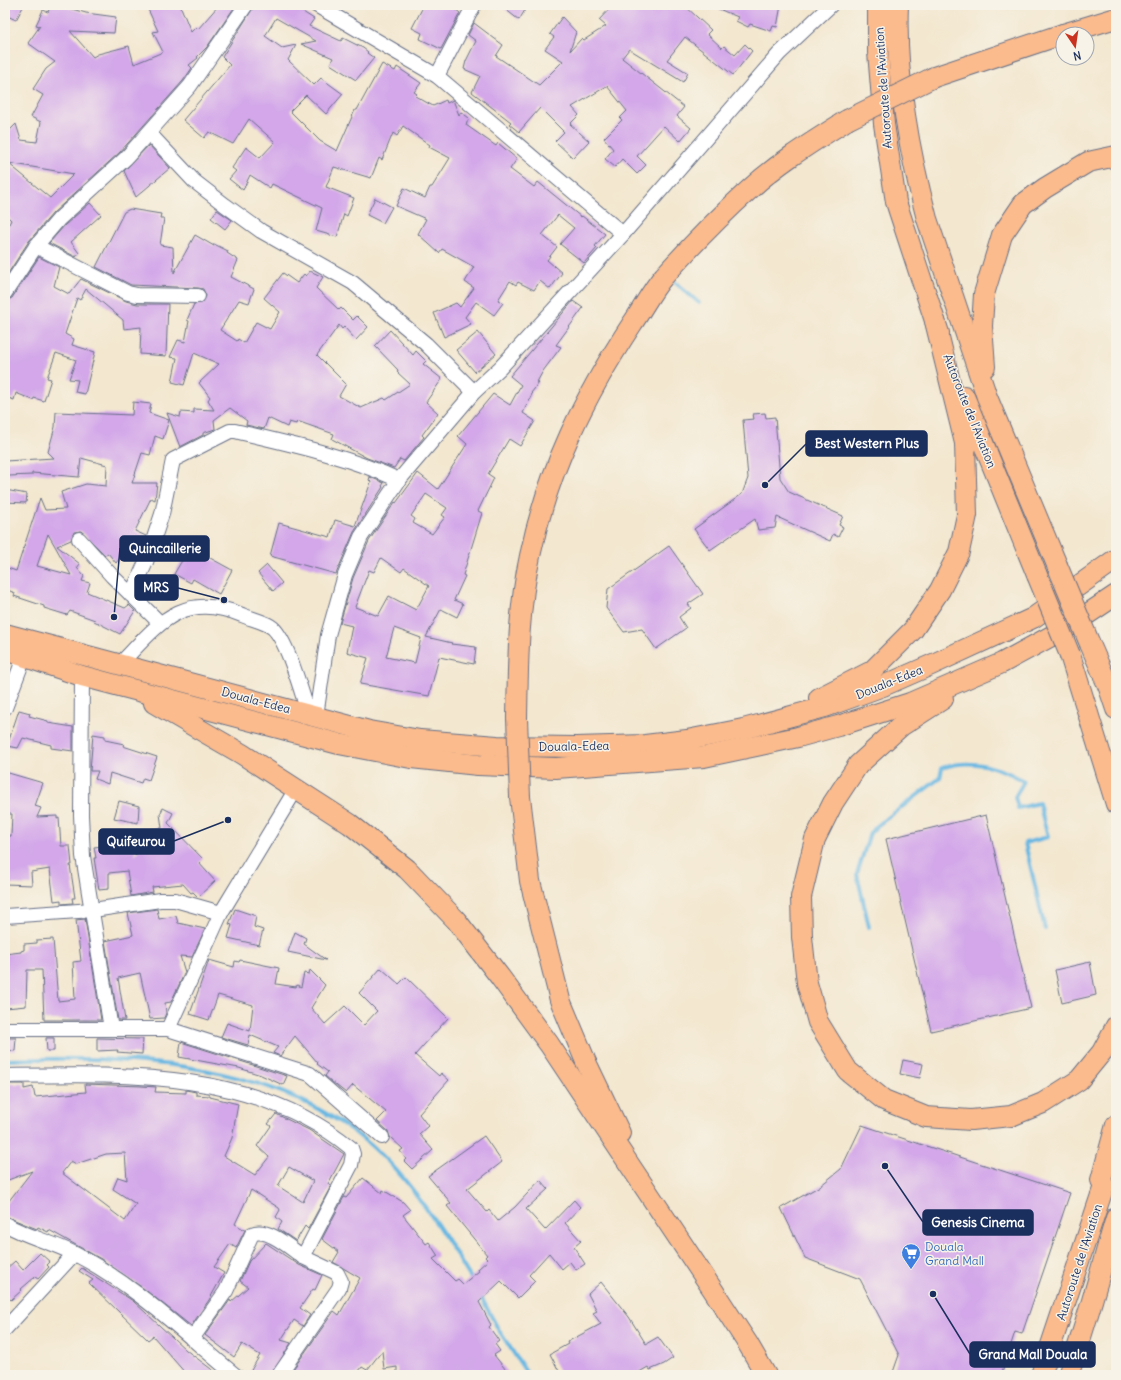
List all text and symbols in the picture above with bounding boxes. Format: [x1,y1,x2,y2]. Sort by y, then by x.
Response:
north arrow [1055,26,1095,66]
street label: Autoroute de l'Aviation [871,27,895,149]
text: N [1072,48,1083,63]
street label: Autoroute de l'Aviation [940,352,1000,470]
callout: Best Western Plus [806,431,927,456]
text: Best Western Plus [815,435,919,452]
callout: Quincaillerie [120,536,209,561]
text: Quincaillerie [129,540,201,557]
callout: MRS [135,575,178,600]
text: MRS [143,579,169,596]
street label: Douala-Edea [853,662,925,702]
street label: Douala-Edea [220,684,292,716]
street label: Douala-Edea [538,738,610,754]
callout: Quifeurou [99,829,174,854]
text: Quifeurou [107,833,166,850]
street label: Autoroute de l'Aviation [1053,1202,1105,1322]
callout: Genesis Cinema [923,1210,1033,1235]
text: Genesis Cinema [931,1214,1025,1231]
place label: Douala Grand Mall [925,1239,984,1268]
supermarket icon: Douala Grand Mall [900,1242,922,1270]
callout: Grand Mall Douala [970,1342,1095,1367]
text: Grand Mall Douala [979,1346,1088,1363]

